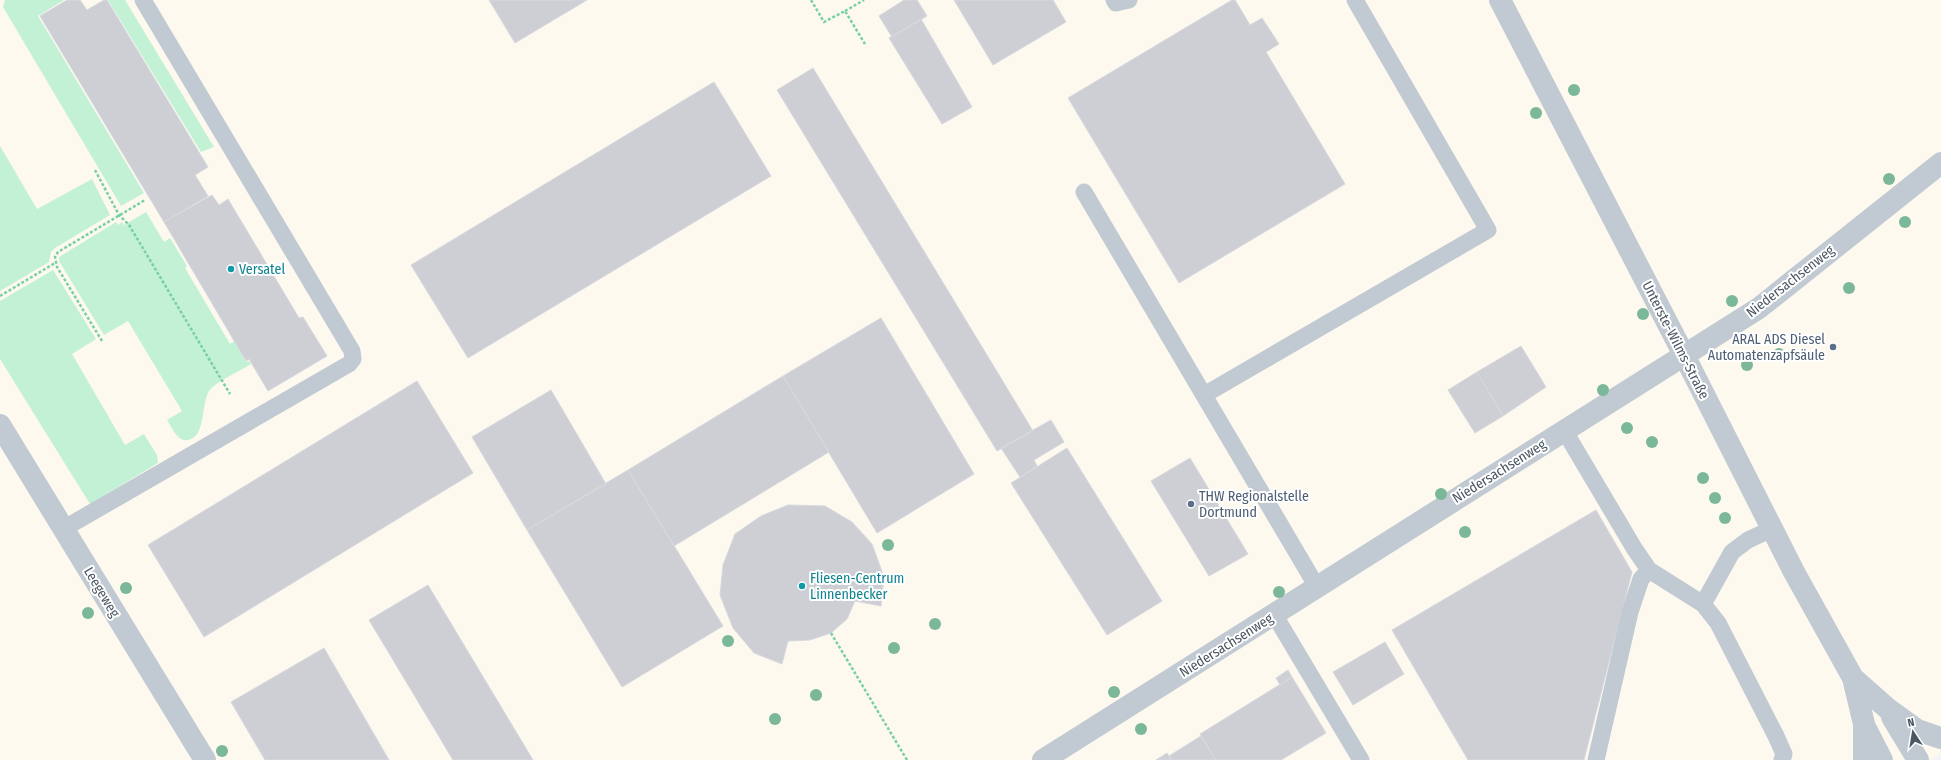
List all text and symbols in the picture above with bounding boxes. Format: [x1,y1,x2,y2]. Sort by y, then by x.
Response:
street label: Niedersachsenweg [1743,241,1838,321]
place label: Versatel [239,261,285,278]
marker: Versatel [226,264,236,274]
street label: Unterste-Wilms-Straße [1638,278,1713,402]
place label: ARAL ADS Diesel Automatenzapfsäule [1708,331,1825,364]
marker: ARAL ADS Diesel Automatenzapfsäule [1828,342,1838,352]
street label: Niedersachsenweg [1449,436,1550,507]
place label: THW Regionalstelle Dortmund [1199,488,1309,521]
marker: THW Regionalstelle Dortmund [1186,499,1196,509]
street label: Leegeweg [80,564,123,621]
place label: Fliesen-Centrum Linnenbecker [810,570,904,603]
marker: Fliesen-Centrum Linnenbecker [797,581,807,591]
street label: Niedersachsenweg [1176,610,1277,681]
north arrow [1893,712,1933,752]
text: N [1906,716,1916,730]

